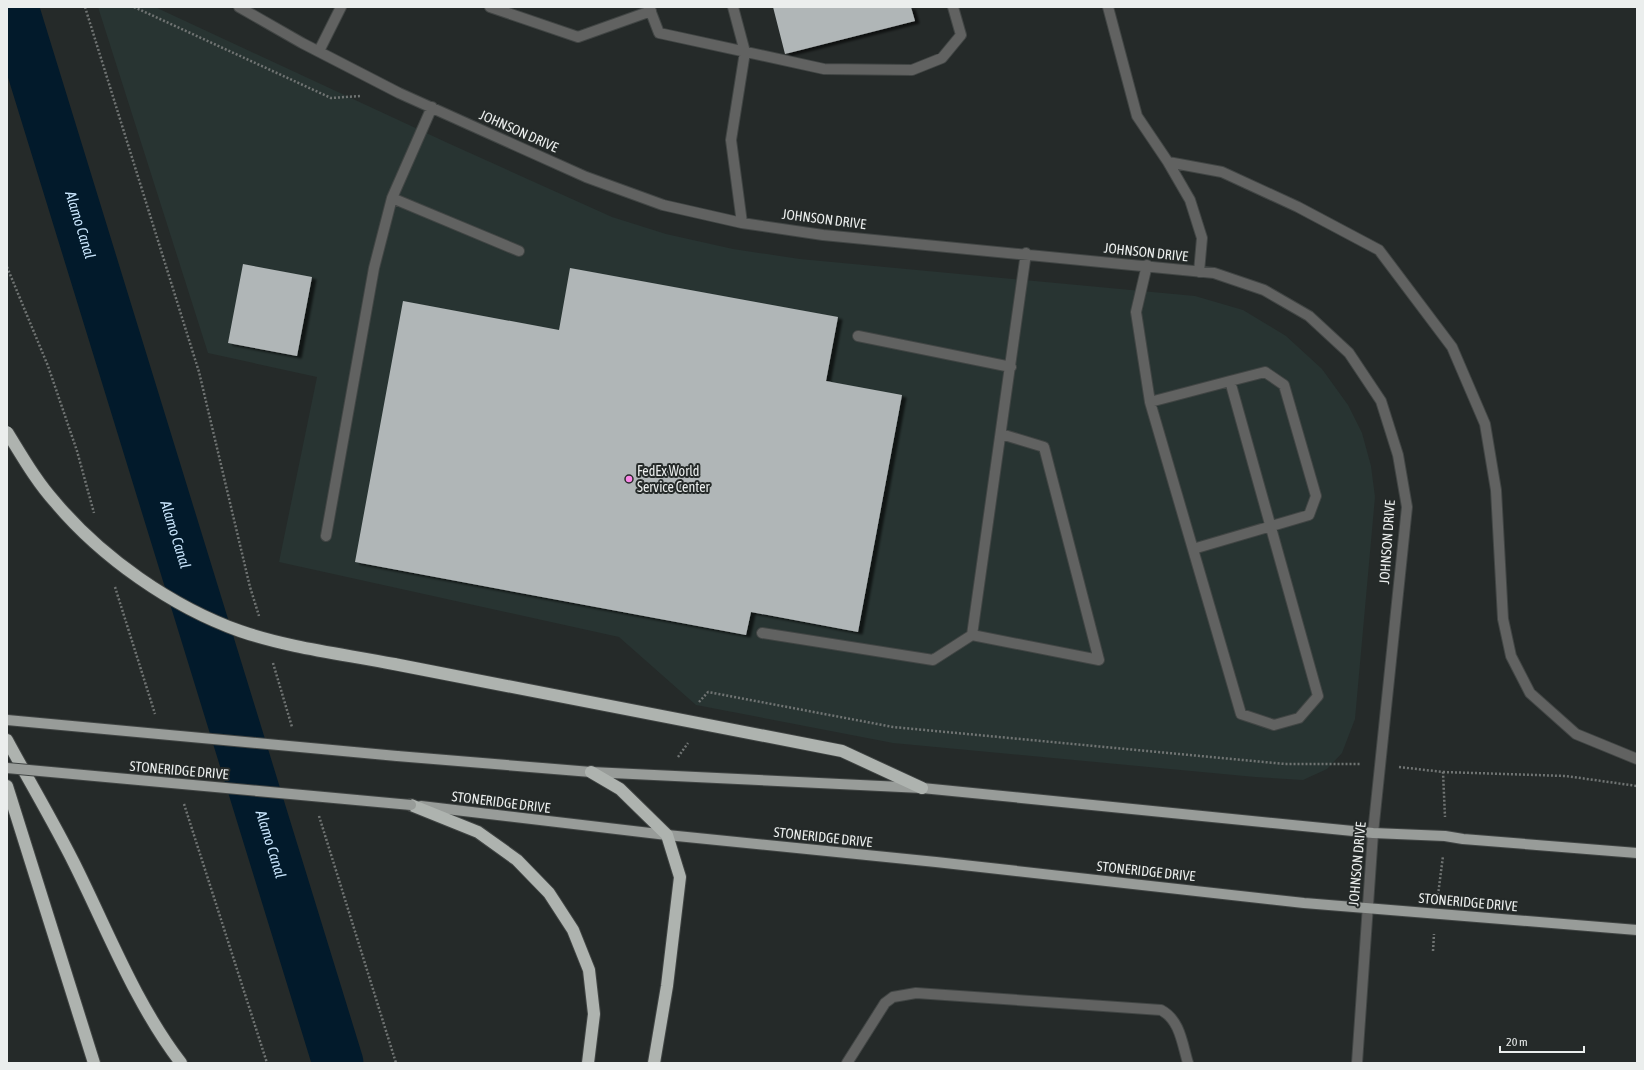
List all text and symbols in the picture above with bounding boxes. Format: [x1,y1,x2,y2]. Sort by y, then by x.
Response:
street label: JOHNSON DRIVE [477,107,561,156]
water label: Alamo Canal [62,188,99,261]
street label: JOHNSON DRIVE [781,206,867,232]
street label: JOHNSON DRIVE [1103,240,1189,264]
place label: FedEx World Service Center [637,463,711,495]
marker: FedEx World Service Center [624,474,634,484]
water label: Alamo Canal [157,498,194,570]
street label: JOHNSON DRIVE [1376,499,1398,585]
street label: STONERIDGE DRIVE [129,758,229,782]
street label: STONERIDGE DRIVE [451,788,551,816]
water label: Alamo Canal [252,807,290,880]
street label: JOHNSON DRIVE [1345,821,1369,907]
street label: STONERIDGE DRIVE [773,824,873,850]
street label: STONERIDGE DRIVE [1096,858,1196,884]
street label: STONERIDGE DRIVE [1418,890,1518,914]
scale bar [1500,1028,1584,1054]
text: 20 m [1506,1035,1528,1049]

